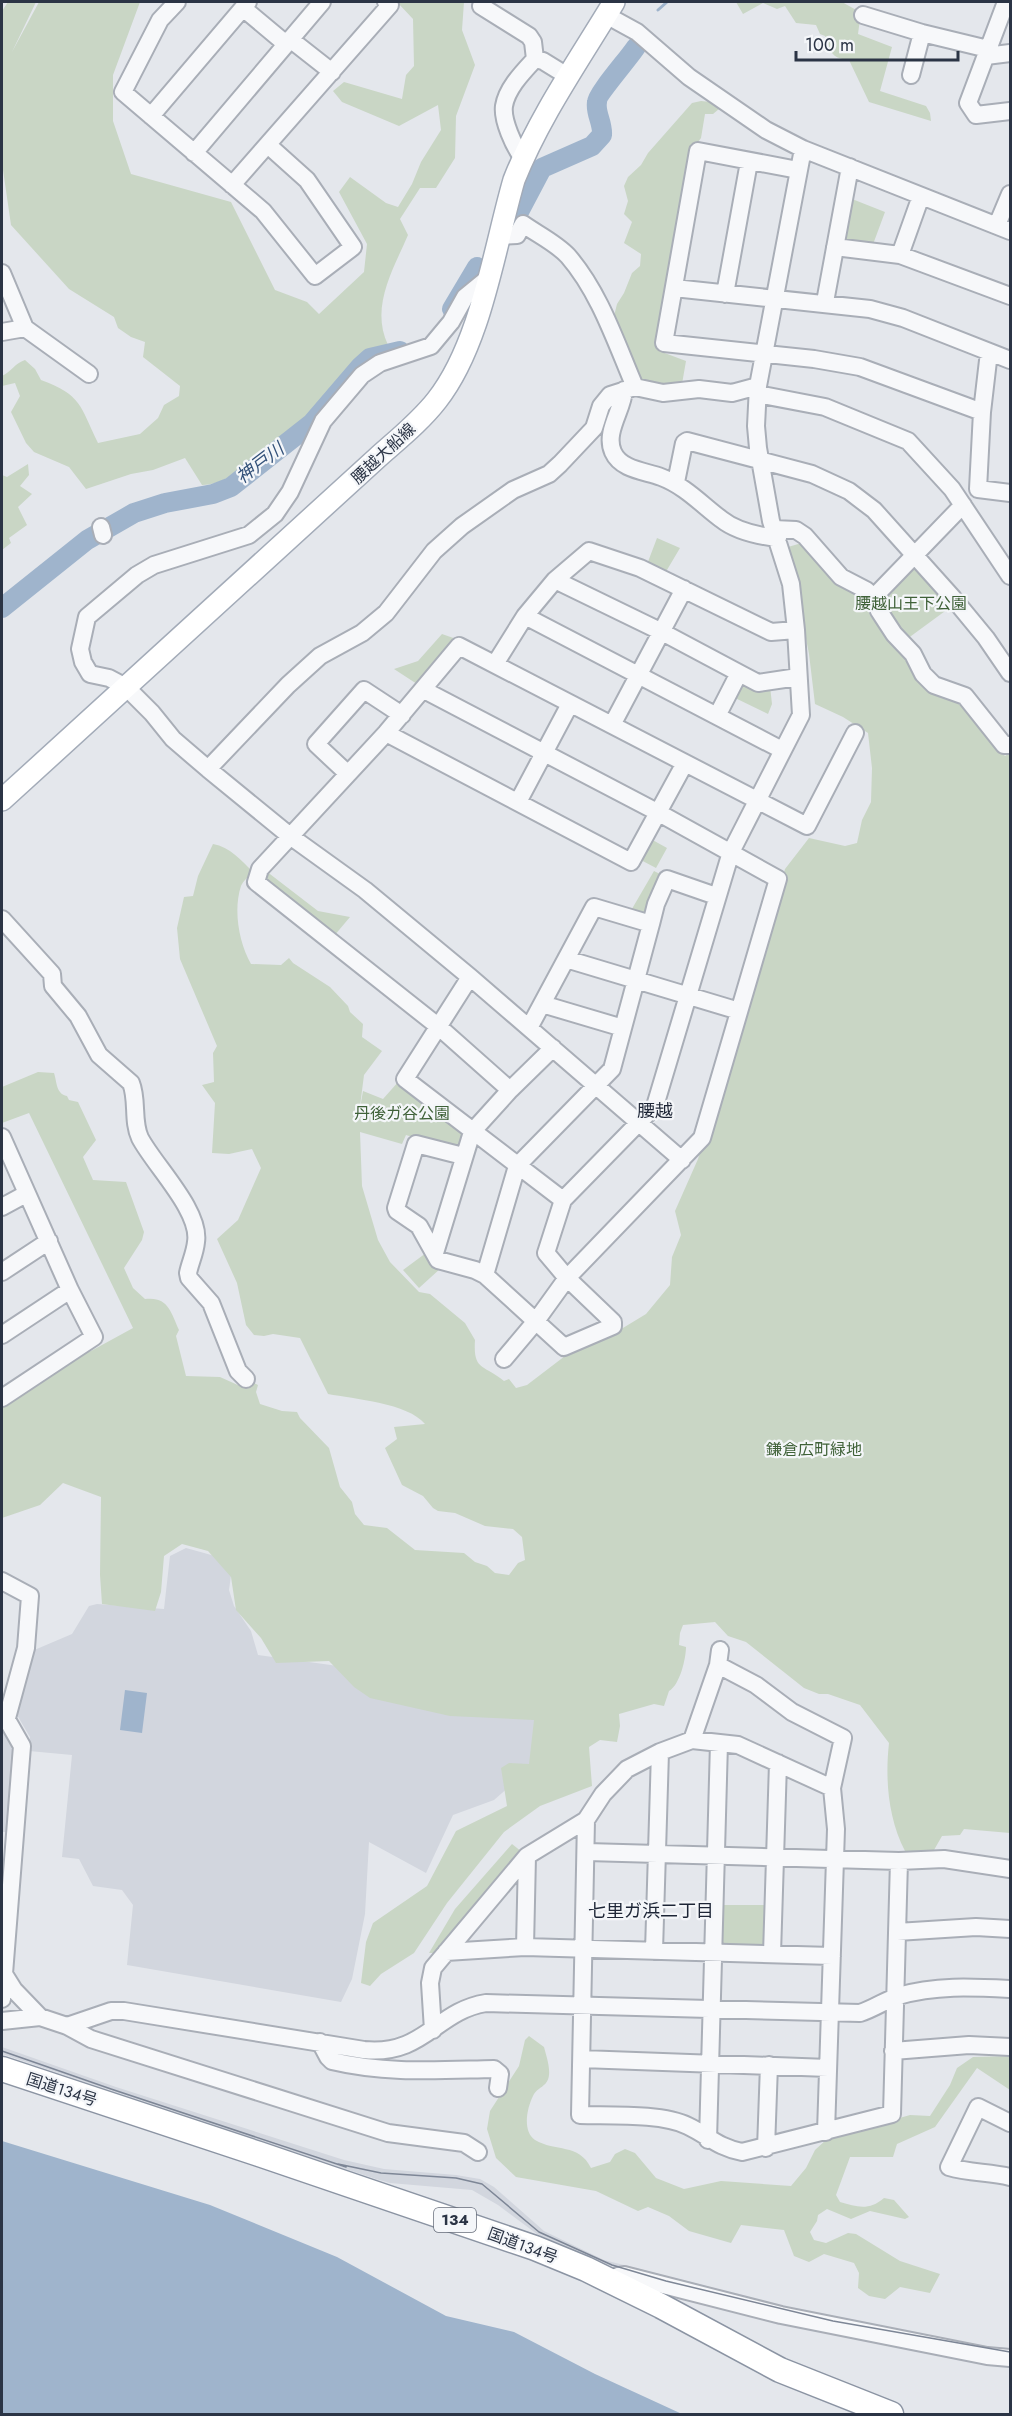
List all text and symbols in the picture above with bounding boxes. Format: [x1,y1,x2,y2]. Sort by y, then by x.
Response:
scale bar [796,24,958,62]
text: 100 m [805,32,854,58]
street label: 腰越大船線 [346,418,420,489]
water label: 神戸川 [231,435,291,490]
park label: 腰越山王下公園 [855,592,967,615]
district label: 腰越 [637,1098,673,1124]
park label: 丹後ガ谷公園 [354,1102,450,1125]
park label: 鎌倉広町緑地 [766,1438,862,1461]
district label: 七里ガ浜二丁目 [588,1898,714,1924]
street label: 国道134号 [23,2067,100,2112]
road number: 134 [434,2208,476,2232]
street label: 国道134号 [484,2222,561,2269]

